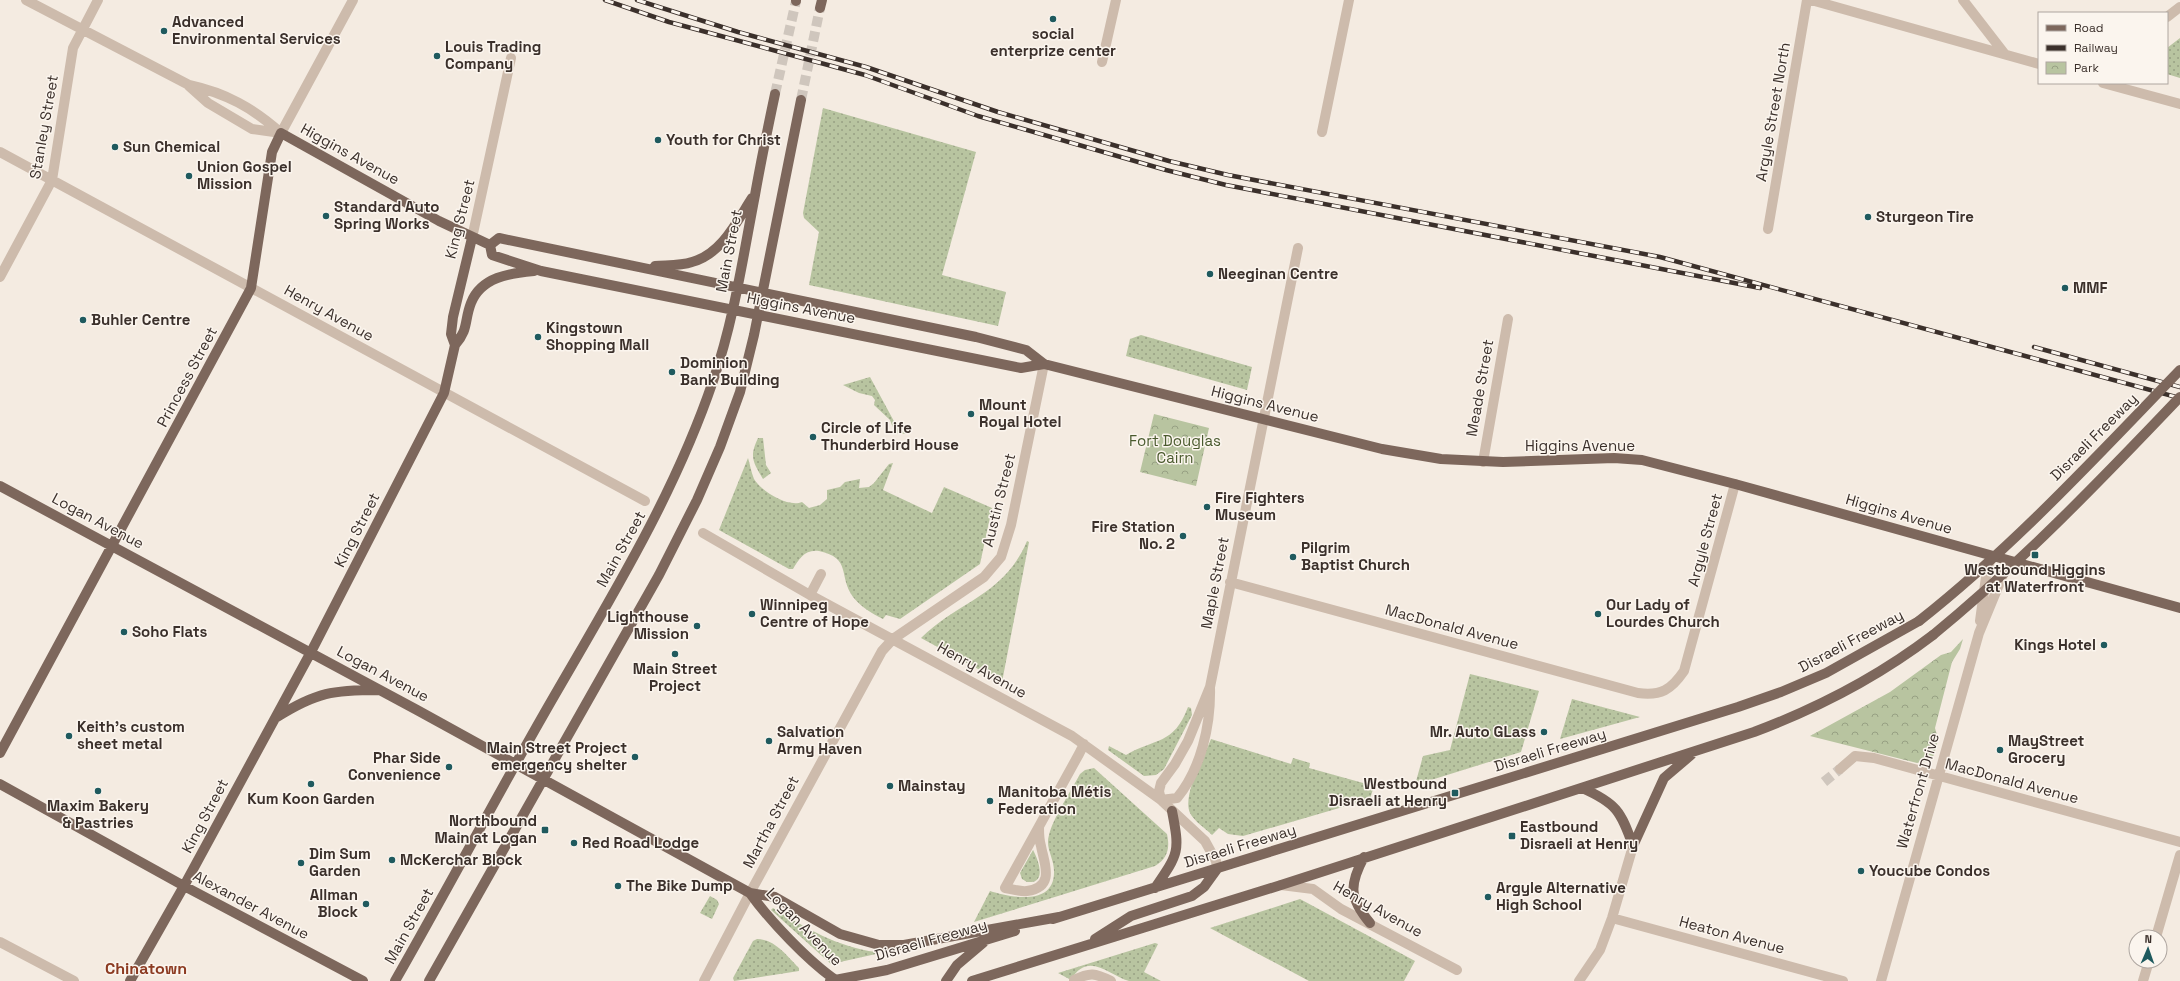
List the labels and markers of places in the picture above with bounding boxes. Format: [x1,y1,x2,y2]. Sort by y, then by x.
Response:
place label: Advanced Environmental Services [172,12,341,48]
marker: social enterprize center [1048,14,1058,24]
place label: social enterprize center [990,24,1116,60]
marker: Advanced Environmental Services [159,26,169,36]
place label: Louis Trading Company [445,37,541,73]
marker: Louis Trading Company [432,51,442,61]
place label: Youth for Christ [666,130,781,149]
marker: Youth for Christ [653,135,663,145]
place label: Sun Chemical [123,137,220,156]
marker: Sun Chemical [110,142,120,152]
place label: Union Gospel Mission [197,157,292,193]
marker: Union Gospel Mission [184,171,194,181]
place label: Standard Auto Spring Works [334,197,439,233]
place label: Sturgeon Tire [1876,207,1974,226]
marker: Standard Auto Spring Works [321,211,331,221]
marker: Sturgeon Tire [1863,212,1873,222]
place label: Neeginan Centre [1218,264,1339,283]
marker: Neeginan Centre [1205,269,1215,279]
place label: MMF [2073,278,2107,297]
marker: MMF [2060,283,2070,293]
place label: Buhler Centre [91,310,191,329]
marker: Buhler Centre [78,315,88,325]
place label: Kingstown Shopping Mall [546,318,649,354]
marker: Kingstown Shopping Mall [533,332,543,342]
place label: Dominion Bank Building [680,353,780,389]
marker: Dominion Bank Building [667,367,677,377]
place label: Mount Royal Hotel [979,395,1061,431]
marker: Mount Royal Hotel [966,409,976,419]
place label: Circle of Life Thunderbird House [821,418,959,454]
marker: Circle of Life Thunderbird House [808,432,818,442]
place label: Fire Fighters Museum [1215,488,1305,524]
marker: Fire Fighters Museum [1202,502,1212,512]
place label: Fire Station No. 2 [1092,517,1175,553]
marker: Fire Station No. 2 [1178,531,1188,541]
place label: Pilgrim Baptist Church [1301,538,1410,574]
marker: Westbound Higgins at Waterfront [2030,550,2040,560]
marker: Pilgrim Baptist Church [1288,552,1298,562]
place label: Westbound Higgins at Waterfront [1964,560,2106,596]
place label: Winnipeg Centre of Hope [760,595,869,631]
place label: Our Lady of Lourdes Church [1606,595,1720,631]
place label: Lighthouse Mission [607,607,689,643]
marker: Winnipeg Centre of Hope [747,609,757,619]
marker: Our Lady of Lourdes Church [1593,609,1603,619]
marker: Lighthouse Mission [692,621,702,631]
place label: Soho Flats [132,622,207,641]
marker: Soho Flats [119,627,129,637]
place label: Kings Hotel [2014,635,2096,654]
marker: Kings Hotel [2099,640,2109,650]
marker: Main Street Project [670,649,680,659]
place label: Main Street Project [633,659,717,695]
place label: Keith's custom sheet metal [77,717,185,753]
place label: Salvation Army Haven [777,722,862,758]
place label: Mr. Auto GLass [1430,722,1536,741]
marker: Mr. Auto GLass [1539,727,1549,737]
marker: Keith's custom sheet metal [64,731,74,741]
place label: MayStreet Grocery [2008,731,2085,767]
marker: Salvation Army Haven [764,736,774,746]
place label: Main Street Project emergency shelter [487,738,627,774]
marker: MayStreet Grocery [1995,745,2005,755]
place label: Phar Side Convenience [348,748,441,784]
marker: Main Street Project emergency shelter [630,752,640,762]
marker: Phar Side Convenience [444,762,454,772]
place label: Westbound Disraeli at Henry [1329,774,1447,810]
place label: Mainstay [898,776,965,795]
marker: Kum Koon Garden [306,779,316,789]
marker: Mainstay [885,781,895,791]
place label: Manitoba Métis Federation [998,782,1111,818]
marker: Maxim Bakery & Pastries [93,786,103,796]
marker: Westbound Disraeli at Henry [1450,788,1460,798]
place label: Kum Koon Garden [247,789,375,808]
place label: Maxim Bakery & Pastries [47,796,149,832]
marker: Manitoba Métis Federation [985,796,995,806]
place label: Northbound Main at Logan [434,811,537,847]
place label: Eastbound Disraeli at Henry [1520,817,1638,853]
marker: Northbound Main at Logan [540,825,550,835]
marker: Eastbound Disraeli at Henry [1507,831,1517,841]
place label: Red Road Lodge [582,833,700,852]
marker: Red Road Lodge [569,838,579,848]
place label: Dim Sum Garden [309,844,371,880]
place label: McKerchar Block [400,850,523,869]
marker: McKerchar Block [387,855,397,865]
marker: Dim Sum Garden [296,858,306,868]
place label: Youcube Condos [1869,861,1990,880]
marker: Youcube Condos [1856,866,1866,876]
place label: The Bike Dump [626,876,733,895]
place label: Argyle Alternative High School [1496,878,1626,914]
marker: The Bike Dump [613,881,623,891]
place label: Allman Block [310,885,359,921]
marker: Argyle Alternative High School [1483,892,1493,902]
marker: Allman Block [361,899,371,909]

